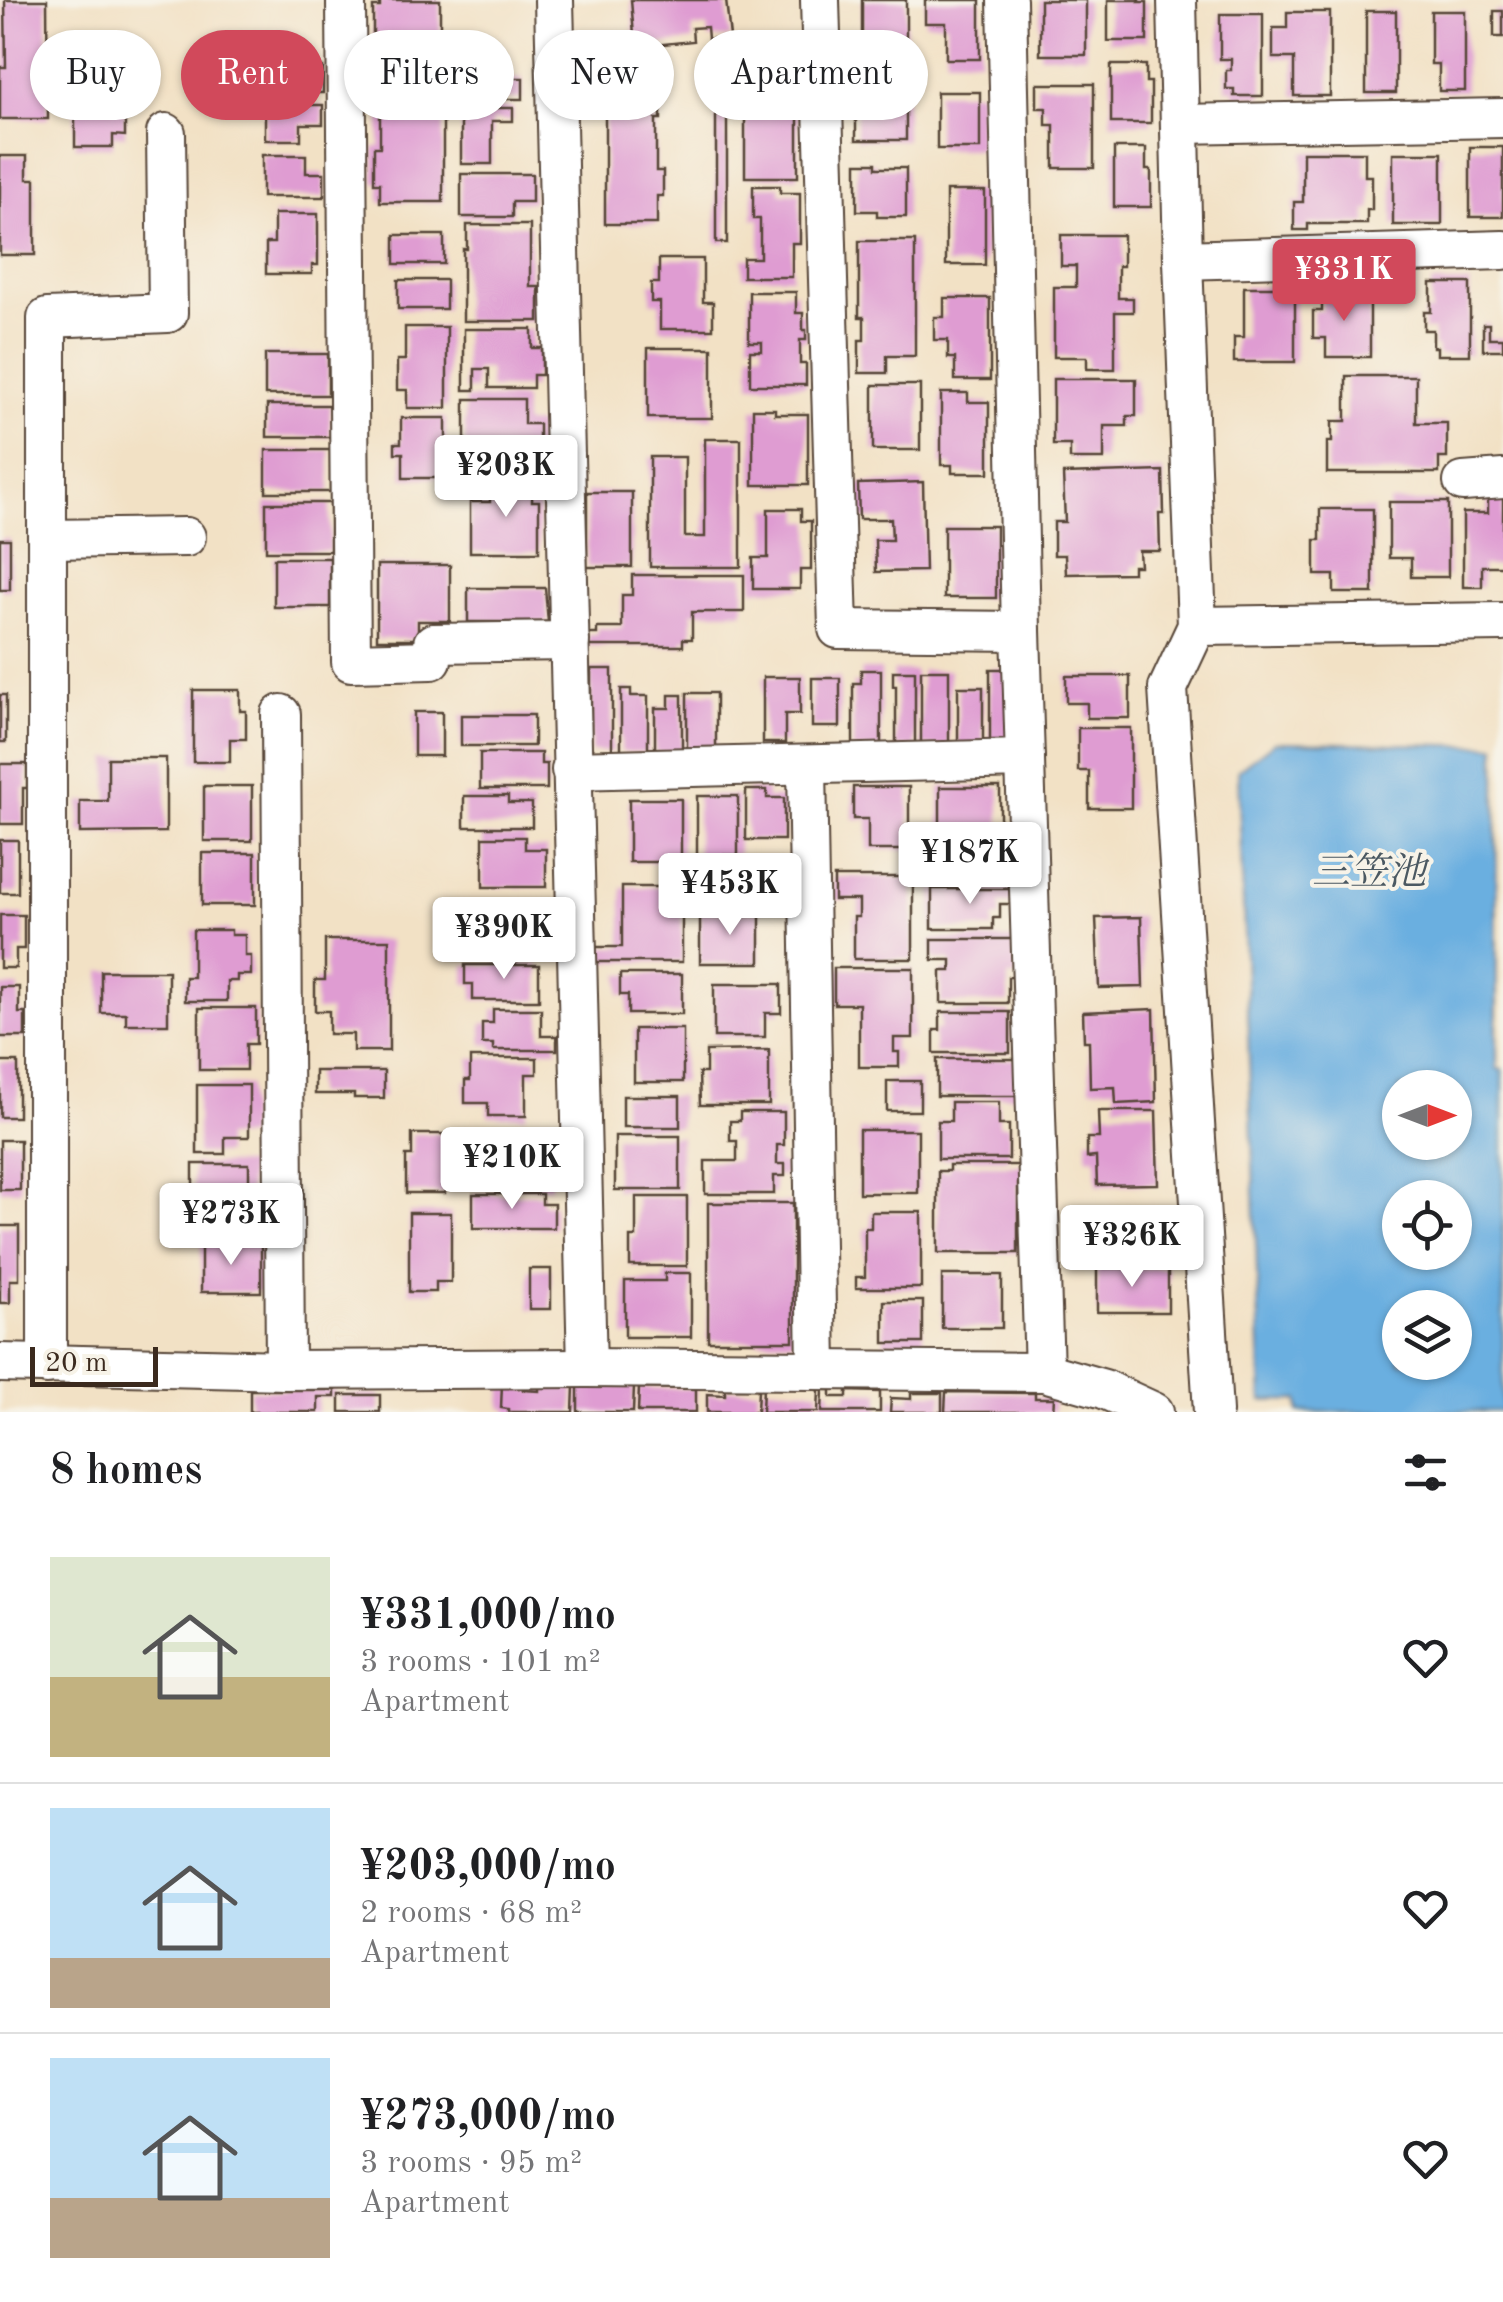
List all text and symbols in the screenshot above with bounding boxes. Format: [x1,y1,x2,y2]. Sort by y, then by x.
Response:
chip: Buy [30,30,161,120]
chip: Rent [181,30,324,120]
chip: Filters [344,30,514,120]
chip: New [534,30,674,120]
chip: Apartment [694,30,928,120]
pin: ¥331K [1274,239,1414,324]
text: ¥331K [1295,255,1393,287]
pin: ¥203K [436,435,576,520]
text: ¥203K [457,451,555,483]
pin: ¥187K [900,822,1040,907]
text: ¥187K [921,838,1019,870]
water label: 三笠池 [1312,852,1430,893]
pin: ¥453K [660,853,800,938]
text: ¥453K [681,869,779,901]
pin: ¥390K [434,897,574,982]
text: ¥390K [455,913,553,945]
north arrow [1382,1070,1472,1160]
map controls [1382,1070,1472,1380]
pin: ¥210K [442,1127,582,1212]
text: ¥210K [463,1143,561,1175]
button: locate [1382,1180,1472,1270]
pin: ¥273K [161,1183,301,1268]
text: ¥273K [182,1199,280,1231]
pin: ¥326K [1062,1205,1202,1290]
text: ¥326K [1083,1221,1181,1253]
button: layers [1382,1290,1472,1380]
scale bar [30,1342,158,1386]
text: 20 m [45,1350,108,1378]
icon: filters [1398,1445,1453,1500]
text: 8 homes [50,1451,202,1493]
text: ¥331,000/mo [360,1596,616,1638]
icon: home [130,1597,250,1717]
icon: heart [1398,1630,1453,1685]
text: 3 rooms · 101 m² [360,1647,601,1679]
text: Apartment [360,1687,510,1719]
text: ¥203,000/mo [360,1847,616,1889]
icon: home [130,1848,250,1968]
icon: heart [1398,1881,1453,1936]
text: 2 rooms · 68 m² [360,1898,582,1930]
text: Apartment [360,1938,510,1970]
text: ¥273,000/mo [360,2097,616,2139]
icon: home [130,2098,250,2218]
icon: heart [1398,2131,1453,2186]
text: 3 rooms · 95 m² [360,2148,582,2180]
text: Apartment [360,2188,510,2220]

